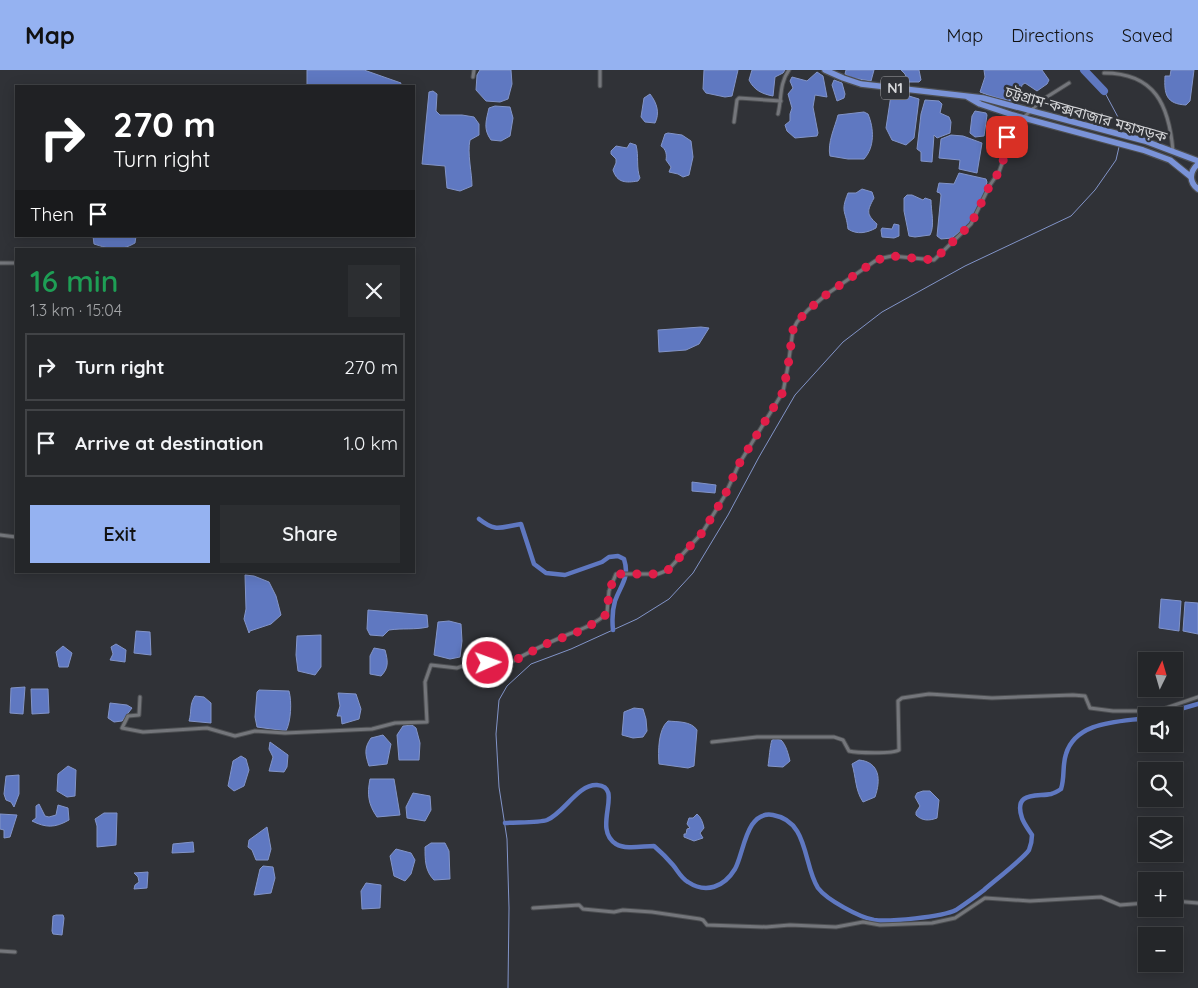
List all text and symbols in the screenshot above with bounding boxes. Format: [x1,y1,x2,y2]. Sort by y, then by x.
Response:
text: Map [25,20,75,50]
text: Map [946,24,983,47]
text: Directions [1011,24,1094,47]
text: Saved [1122,24,1173,47]
road number: N1 [881,77,909,100]
street label: চট্টগ্রাম-কক্সবাজার মহাসড়ক [1002,81,1170,146]
text: 270 m [113,102,216,146]
icon: right [30,105,95,170]
pin [986,116,1028,158]
icon: arrive [993,123,1021,151]
text: Turn right [113,145,210,173]
icon: arrive [84,200,112,228]
text: Then [30,202,74,226]
text: 16 min [30,262,118,300]
button: close [348,265,400,317]
text: 1.3 km · 15:04 [30,300,122,320]
icon: right [32,353,60,381]
text: Turn right [75,355,164,379]
text: 270 m [344,355,398,379]
icon: arrive [32,429,60,457]
text: Arrive at destination [75,431,264,455]
text: 1.0 km [344,431,398,455]
button: Exit [30,505,210,563]
button: Share [220,505,400,563]
position arrow [461,636,513,688]
north arrow [1138,652,1182,698]
map controls [1138,652,1183,972]
button: sound [1138,707,1183,752]
button: search [1138,762,1183,807]
button: layers [1138,817,1183,862]
button: + [1138,872,1183,917]
button: − [1138,927,1183,972]

